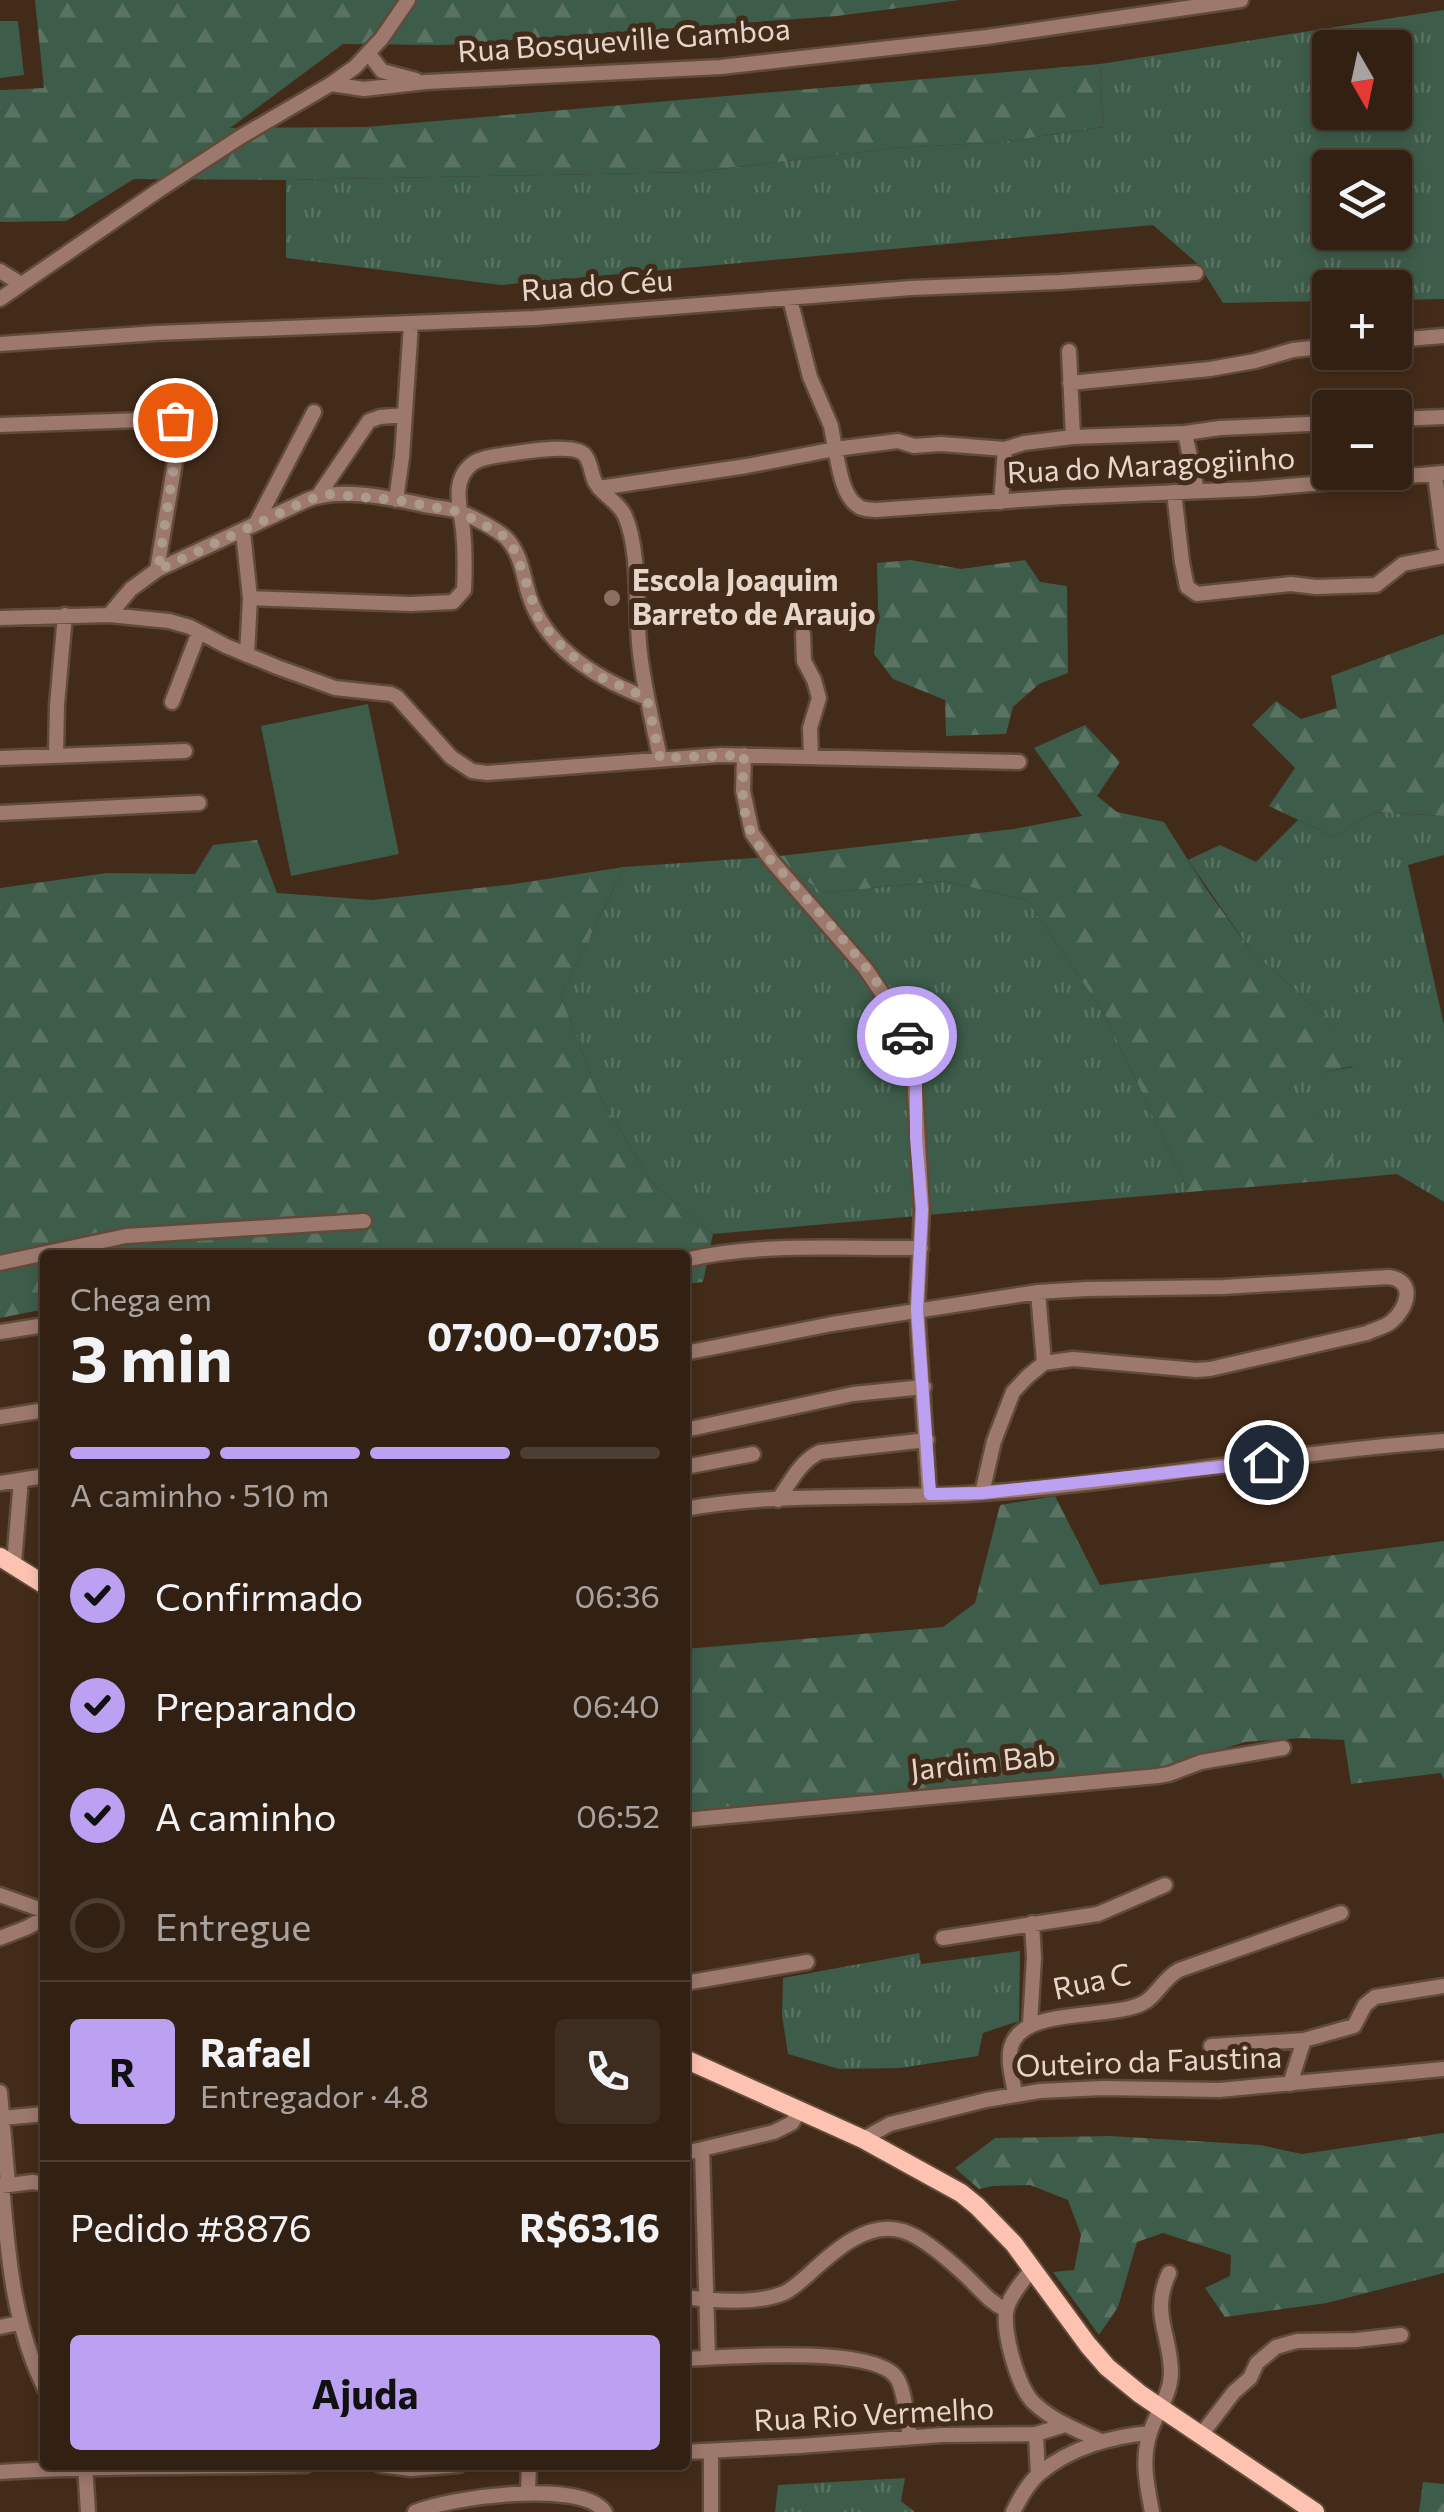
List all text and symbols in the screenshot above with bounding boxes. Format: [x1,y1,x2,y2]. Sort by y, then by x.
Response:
street label: Rua Bosqueville Gamboa [456,8,792,69]
north arrow [1312,30,1412,130]
map controls [1312,30,1412,490]
button: layers [1312,150,1412,250]
street label: Rua do Céu [520,260,674,307]
button: + [1312,270,1412,370]
pin [133,378,218,463]
button: − [1312,390,1412,490]
icon: bag [148,393,203,448]
street label: Rua do Maragogiinho [1006,437,1296,490]
place label: Escola Joaquim Barreto de Araujo [632,560,876,631]
marker: Escola Joaquim Barreto de Araujo [601,587,623,609]
courier [857,986,957,1086]
icon: car [880,1009,935,1064]
text: Chega em [70,1278,212,1318]
text: 07:00–07:05 [427,1312,660,1359]
text: 3 min [70,1316,233,1395]
pin [1224,1420,1309,1505]
icon: home [1239,1435,1294,1490]
text: A caminho · 510 m [70,1474,330,1514]
icon: check [70,1568,125,1623]
text: Confirmado [155,1572,363,1619]
text: 06:36 [574,1575,660,1615]
icon: check [70,1678,125,1733]
text: Preparando [155,1682,357,1729]
text: 06:40 [572,1685,660,1725]
street label: Jardim Bab [908,1735,1057,1787]
icon: check [70,1788,125,1843]
text: A caminho [155,1792,336,1839]
text: 06:52 [576,1795,660,1835]
text: Entregue [155,1902,311,1949]
street label: Rua C [1049,1953,1134,2006]
button: phone [555,2019,660,2124]
text: Rafael [200,2028,312,2075]
street label: Outeiro da Faustina [1015,2036,1283,2083]
text: R [109,2048,136,2095]
text: Entregador · 4.8 [200,2075,429,2115]
text: Pedido #8876 [70,2203,312,2250]
text: R$63.16 [519,2203,660,2250]
button: Ajuda [70,2335,660,2450]
street label: Rua Rio Vermelho [753,2388,995,2437]

